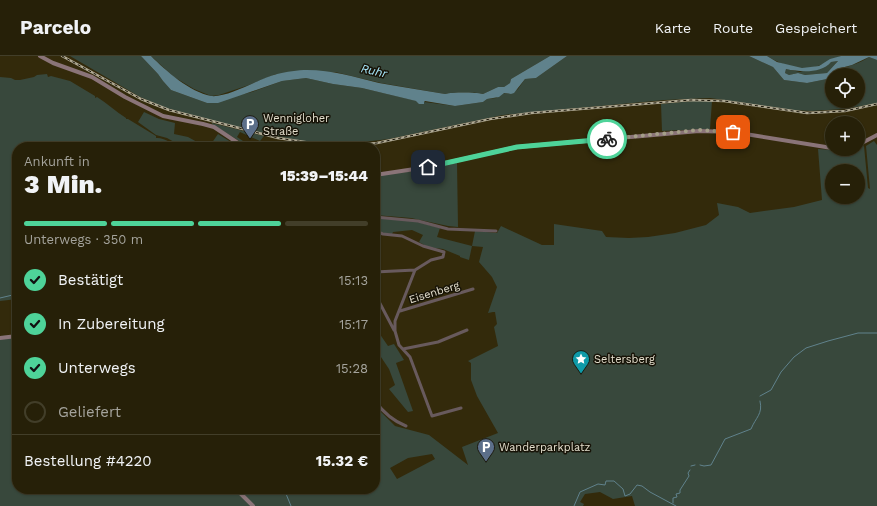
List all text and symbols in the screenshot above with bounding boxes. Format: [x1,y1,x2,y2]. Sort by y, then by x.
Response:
text: Parcelo [20,16,91,39]
text: Karte [655,20,691,36]
text: Route [713,20,753,36]
text: Gespeichert [775,20,857,36]
water label: Ruhr [359,61,390,81]
map controls [825,68,865,204]
button: locate [825,68,865,108]
place label: Wennigloher Straße [263,112,330,138]
parking icon: Wennigloher Straße [240,114,260,139]
pin [716,115,750,149]
button: + [825,116,865,156]
courier [587,119,627,159]
icon: bag [722,121,744,143]
icon: bike [596,128,618,150]
pin [411,150,445,184]
text: Ankunft in [24,154,90,169]
icon: home [417,156,439,178]
button: − [825,164,865,204]
text: 15:39–15:44 [280,167,368,185]
text: 3 Min. [24,169,102,199]
text: Unterwegs · 350 m [24,232,143,247]
icon: check [24,269,46,291]
text: Bestätigt [58,271,123,289]
text: 15:13 [339,273,368,288]
street label: Eisenberg [407,279,461,306]
icon: check [24,313,46,335]
text: In Zubereitung [58,315,165,333]
text: 15:17 [339,317,368,332]
place icon: Seltersberg [571,349,591,374]
place label: Seltersberg [594,353,655,366]
icon: check [24,357,46,379]
text: Unterwegs [58,359,136,377]
text: 15:28 [336,361,368,376]
text: Geliefert [58,403,121,421]
parking icon: Wanderparkplatz [476,437,496,462]
place label: Wanderparkplatz [499,441,591,454]
text: Bestellung #4220 [24,452,152,470]
text: 15.32 € [316,452,368,470]

